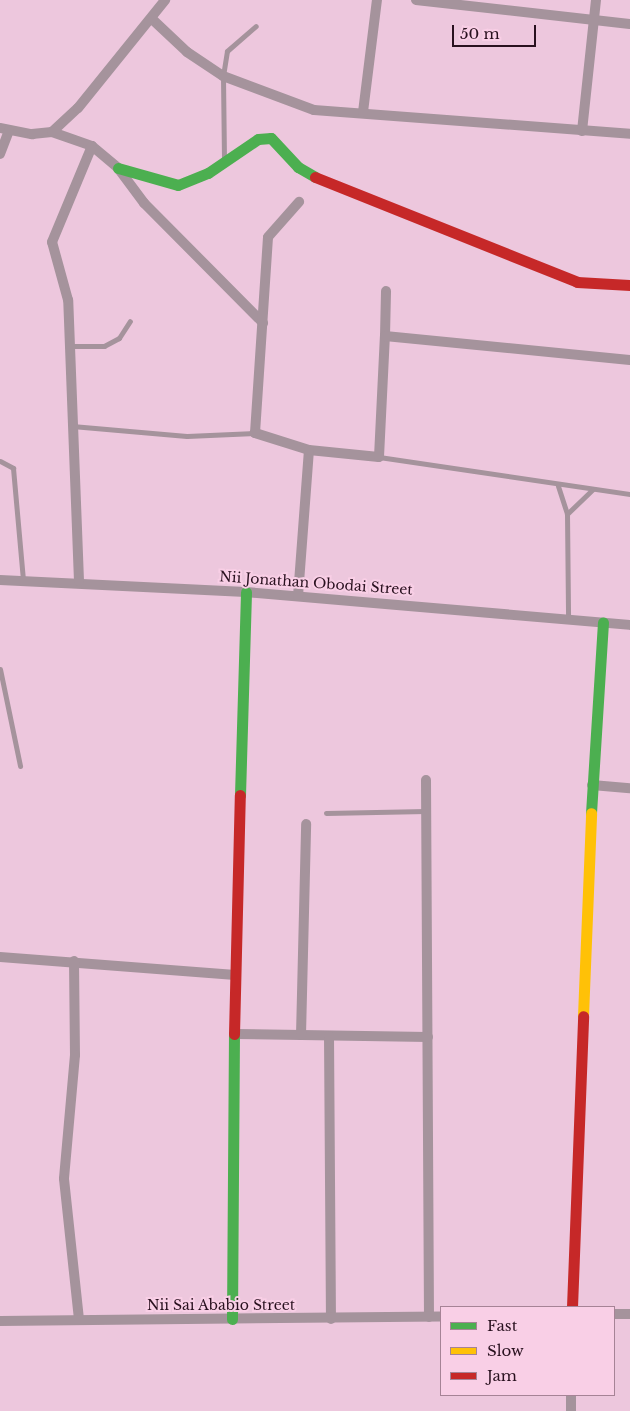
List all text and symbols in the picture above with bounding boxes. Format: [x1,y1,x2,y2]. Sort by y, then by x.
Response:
scale bar [455,15,539,47]
text: 50 m [460,24,500,43]
street label: Nii Jonathan Obodai Street [219,568,413,598]
street label: Nii Sai Ababio Street [147,1297,295,1313]
legend [440,1306,615,1396]
text: Fast [487,1316,517,1335]
text: Slow [487,1341,524,1360]
text: Jam [487,1366,517,1385]

